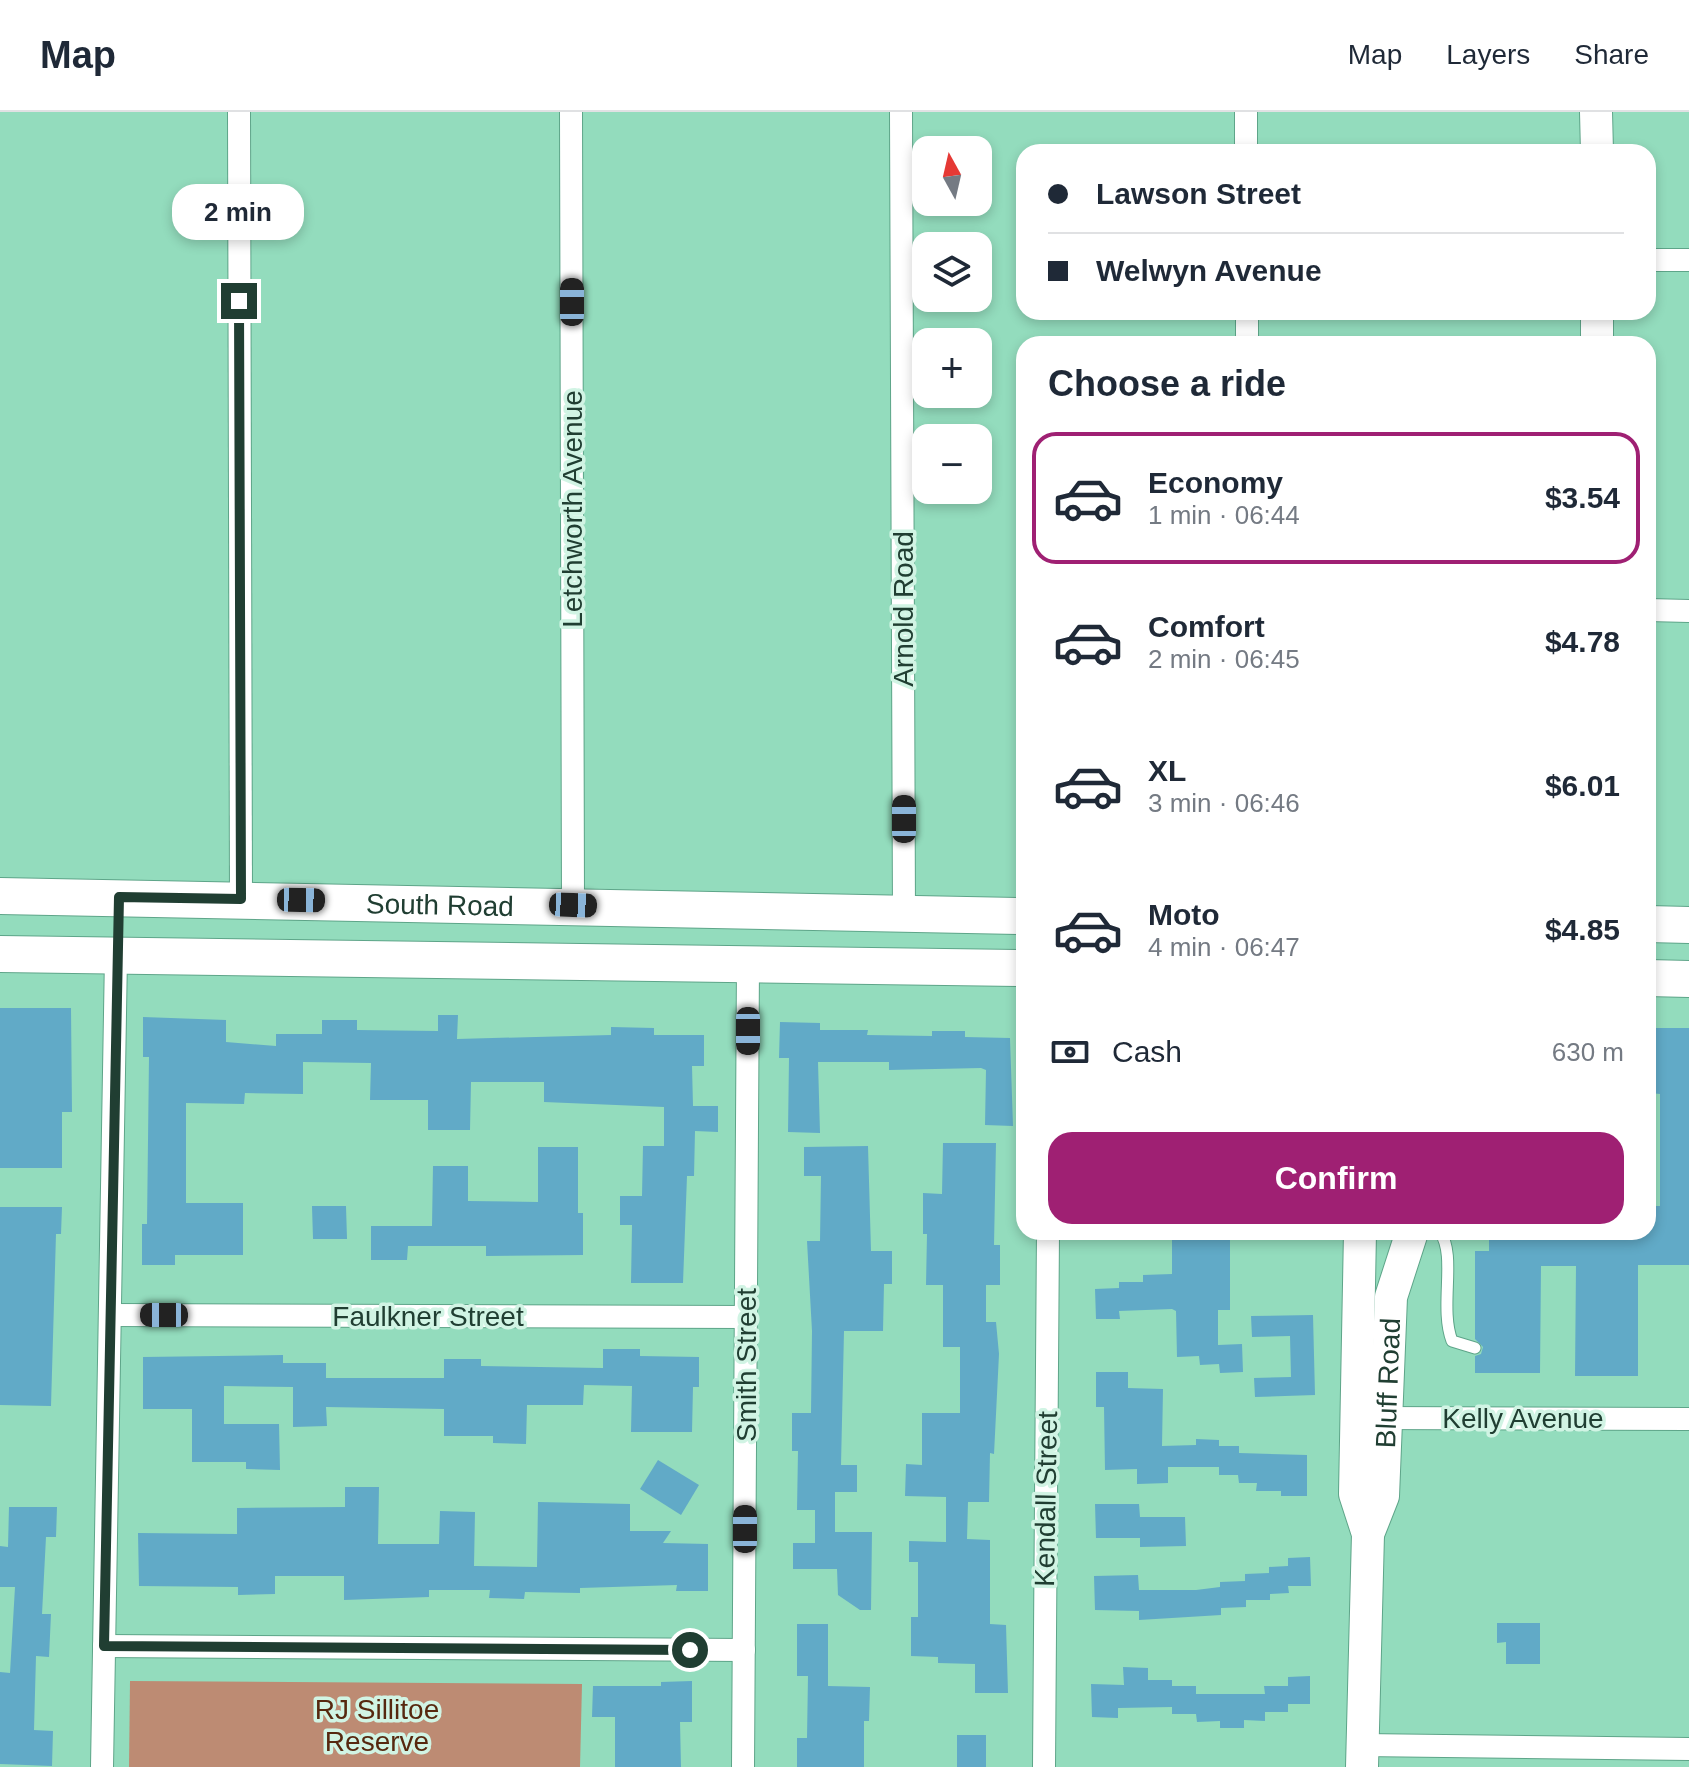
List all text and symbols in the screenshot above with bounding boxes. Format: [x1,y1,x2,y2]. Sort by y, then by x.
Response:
text: Map [40,34,116,76]
text: Map [1348,39,1402,70]
text: Layers [1446,39,1530,70]
text: Share [1574,39,1649,70]
north arrow [912,136,992,216]
map controls [912,136,992,504]
text: Lawson Street [1096,177,1301,210]
callout: 2 min [173,185,305,241]
text: 2 min [204,197,272,227]
button: layers [912,232,992,312]
text: Welwyn Avenue [1096,254,1322,287]
car [560,278,584,326]
route end [221,283,257,319]
button: + [912,328,992,408]
text: Choose a ride [1048,363,1286,404]
street label: Letchworth Avenue [557,390,588,628]
button: − [912,424,992,504]
icon: car [1052,462,1124,534]
text: Economy [1148,466,1283,499]
text: $3.54 [1545,481,1620,514]
text: 1 min · 06:44 [1148,500,1300,530]
street label: Arnold Road [888,531,919,687]
icon: car [1052,606,1124,678]
text: Comfort [1148,610,1265,643]
text: $4.78 [1545,625,1620,658]
text: 2 min · 06:45 [1148,644,1300,674]
icon: car [1052,750,1124,822]
text: XL [1148,754,1186,787]
text: $6.01 [1545,769,1620,802]
text: 3 min · 06:46 [1148,788,1300,818]
car [892,795,916,843]
car [277,888,325,912]
street label: South Road [366,888,514,922]
car [549,892,597,918]
icon: car [1052,894,1124,966]
text: Moto [1148,898,1220,931]
text: $4.85 [1545,913,1620,946]
text: 4 min · 06:47 [1148,932,1300,962]
car [736,1007,760,1055]
icon: cash [1048,1030,1092,1074]
text: Cash [1112,1035,1182,1068]
text: 630 m [1552,1037,1624,1067]
button: Confirm [1048,1132,1624,1224]
street label: Smith Street [731,1288,762,1442]
street label: Faulkner Street [332,1301,524,1332]
car [140,1303,188,1327]
street label: Bluff Road [1369,1317,1406,1449]
street label: Kelly Avenue [1442,1403,1604,1434]
street label: Kendall Street [1029,1411,1063,1587]
car [733,1505,757,1553]
route start [672,1632,708,1668]
park label: RJ Sillitoe Reserve [315,1694,439,1757]

